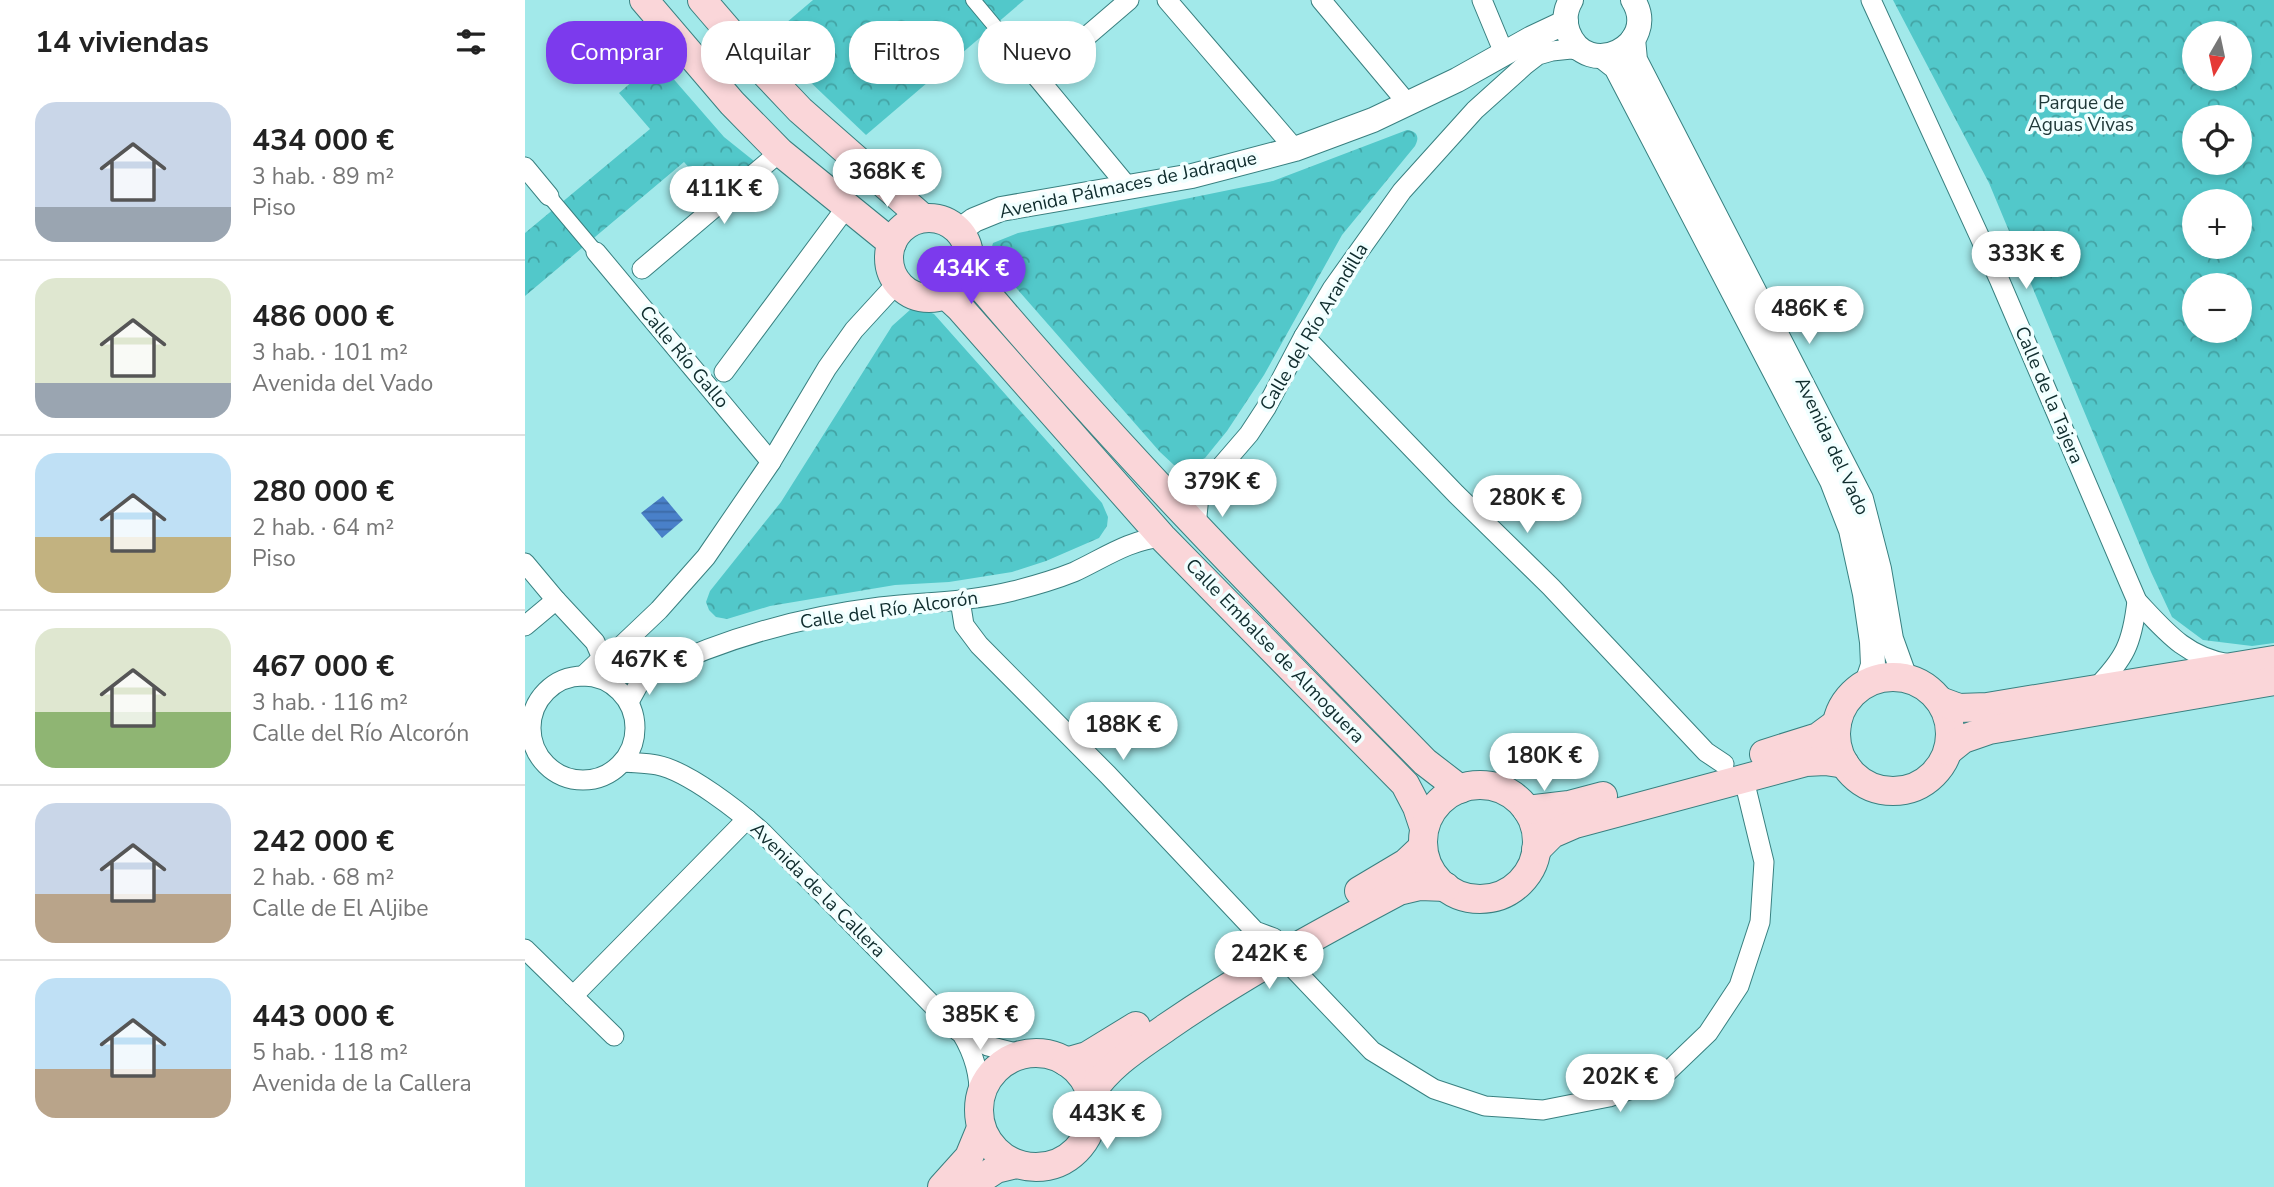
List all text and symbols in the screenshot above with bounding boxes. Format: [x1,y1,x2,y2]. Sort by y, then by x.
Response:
chip: Comprar [546,21,687,84]
chip: Alquilar [701,21,835,84]
chip: Filtros [849,21,964,84]
chip: Nuevo [978,21,1096,84]
north arrow [2182,21,2252,91]
map controls [2182,21,2252,343]
text: 14 viviendas [35,22,209,63]
icon: filters [452,23,490,61]
park label: Parque de Aguas Vivas [2028,90,2134,138]
button: locate [2182,105,2252,175]
text: 434 000 € [252,120,394,161]
icon: home [91,130,175,214]
street label: Avenida Pálmaces de Jadraque [997,145,1259,225]
pin: 368K € [830,150,944,209]
text: 368K € [849,156,925,187]
text: 3 hab. · 89 m² [252,161,394,192]
pin: 411K € [667,166,781,226]
text: 411K € [686,173,762,204]
button: + [2182,189,2252,259]
text: Piso [252,192,296,223]
pin: 333K € [1969,232,2083,291]
street label: Calle del Río Arandilla [1254,238,1374,416]
text: 333K € [1988,238,2064,269]
pin: 434K € [914,246,1028,306]
text: 434K € [933,253,1009,284]
button: − [2182,273,2252,343]
pin: 486K € [1752,286,1866,346]
text: 486K € [1771,293,1847,324]
text: 486 000 € [252,296,394,337]
street label: Calle Río Gallo [633,300,735,414]
icon: home [91,306,175,390]
street label: Calle de la Tajera [2008,322,2090,468]
text: 3 hab. · 101 m² [252,337,408,368]
text: Avenida del Vado [252,368,433,399]
street label: Avenida del Vado [1789,373,1875,519]
pin: 379K € [1165,460,1279,519]
text: 379K € [1184,466,1260,497]
text: 280 000 € [252,471,394,512]
pin: 280K € [1470,476,1584,535]
icon: home [91,481,175,565]
text: 280K € [1489,482,1565,513]
text: 2 hab. · 64 m² [252,512,394,543]
text: Piso [252,543,296,574]
street label: Calle Embalse de Almoguera [1180,553,1370,749]
street label: Calle del Río Alcorón [798,585,980,635]
pin: 467K € [592,638,706,697]
text: 467K € [611,644,687,675]
text: 467 000 € [252,646,394,687]
icon: home [91,656,175,740]
text: 3 hab. · 116 m² [252,687,408,718]
pin: 188K € [1066,702,1180,762]
text: 188K € [1085,709,1161,740]
text: Calle del Río Alcorón [252,718,469,749]
pin: 180K € [1487,734,1601,793]
text: 180K € [1506,740,1582,771]
street label: Avenida de la Callera [745,817,891,963]
text: 242 000 € [252,821,394,862]
icon: home [91,831,175,915]
text: 2 hab. · 68 m² [252,862,394,893]
text: Calle de El Aljibe [252,893,429,924]
pin: 242K € [1212,932,1326,991]
text: 242K € [1231,938,1307,969]
pin: 385K € [923,992,1037,1052]
text: 443 000 € [252,996,394,1037]
text: 385K € [942,999,1018,1030]
icon: home [91,1006,175,1090]
text: 5 hab. · 118 m² [252,1037,408,1068]
pin: 202K € [1563,1054,1677,1114]
text: 202K € [1582,1061,1658,1092]
text: Avenida de la Callera [252,1068,472,1099]
pin: 443K € [1050,1092,1164,1151]
text: 443K € [1069,1098,1145,1129]

